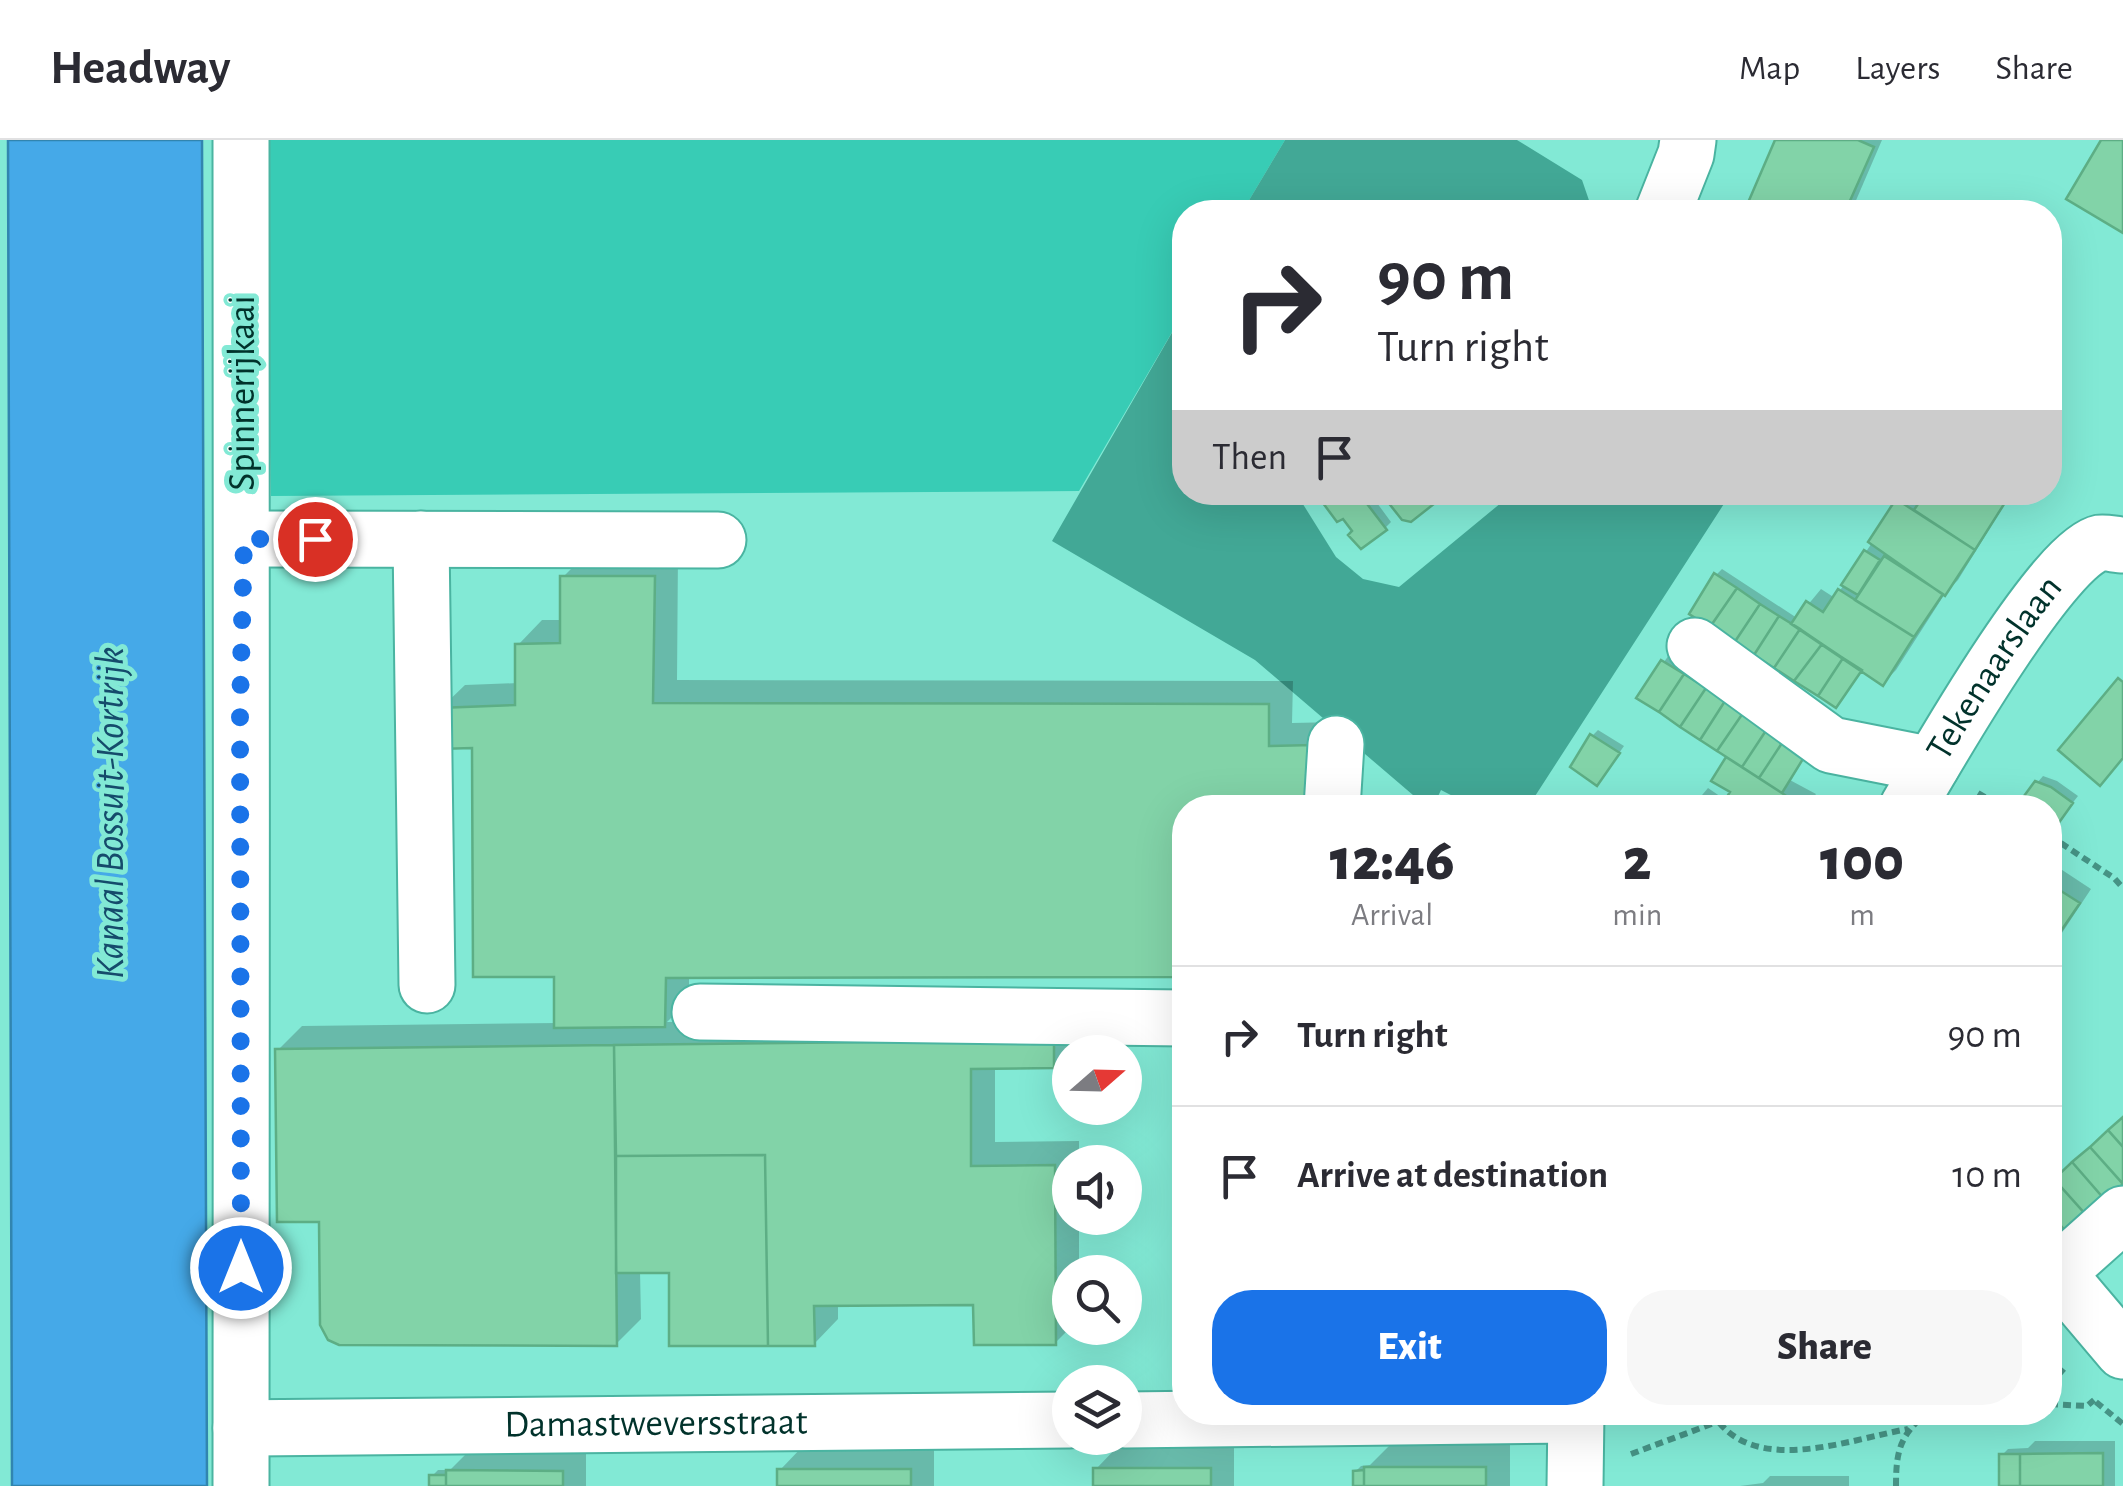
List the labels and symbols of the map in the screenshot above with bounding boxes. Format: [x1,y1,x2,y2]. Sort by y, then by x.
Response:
street label: Spinnerijkaai [224,295,262,491]
pin [273,497,358,582]
street label: Tekenaarslaan [1920,569,2070,767]
water label: Kanaal Bossuit-Kortrijk [91,647,133,979]
north arrow [1052,1035,1142,1125]
position arrow [189,1216,293,1320]
street label: Damastweversstraat [504,1404,808,1444]

